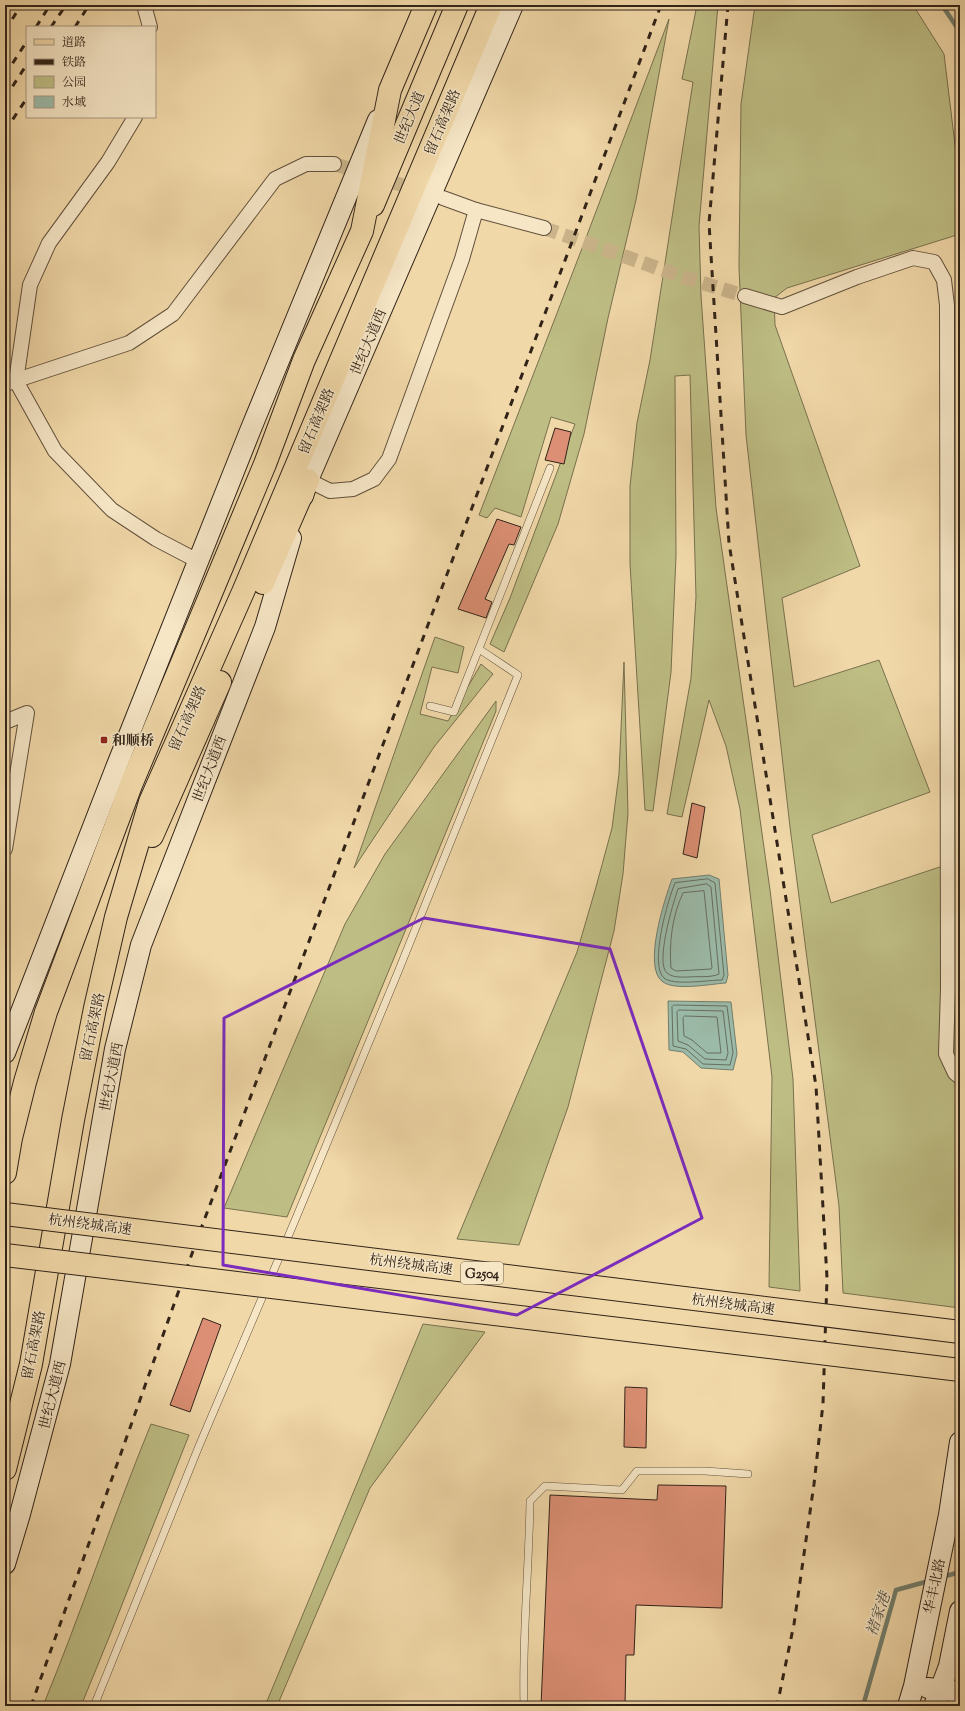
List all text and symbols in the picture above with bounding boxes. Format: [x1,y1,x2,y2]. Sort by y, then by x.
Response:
legend [26,26,156,118]
text: 道路 [62,34,86,52]
text: 铁路 [62,54,86,72]
text: 公园 [62,74,86,92]
street label: 留石高架路 [421,87,467,159]
street label: 世纪大道 [391,89,431,148]
text: 水域 [62,94,86,112]
street label: 世纪大道西 [347,307,393,379]
street label: 留石高架路 [295,386,341,458]
street label: 留石高架路 [165,683,212,755]
place label: 和顺桥 [112,732,154,752]
street label: 世纪大道西 [189,733,233,806]
marker: 和顺桥 [99,735,109,745]
street label: 留石高架路 [77,991,111,1064]
street label: 世纪大道西 [96,1041,129,1114]
street label: 杭州绕城高速 [47,1211,133,1241]
street label: 杭州绕城高速 [368,1251,454,1281]
road number: G2504 [461,1262,503,1284]
street label: 杭州绕城高速 [690,1291,776,1321]
street label: 留石高架路 [18,1309,51,1382]
street label: 世纪大道西 [36,1359,72,1432]
street label: 华丰北路 [920,1557,952,1616]
water label: 褚家港 [862,1588,897,1639]

